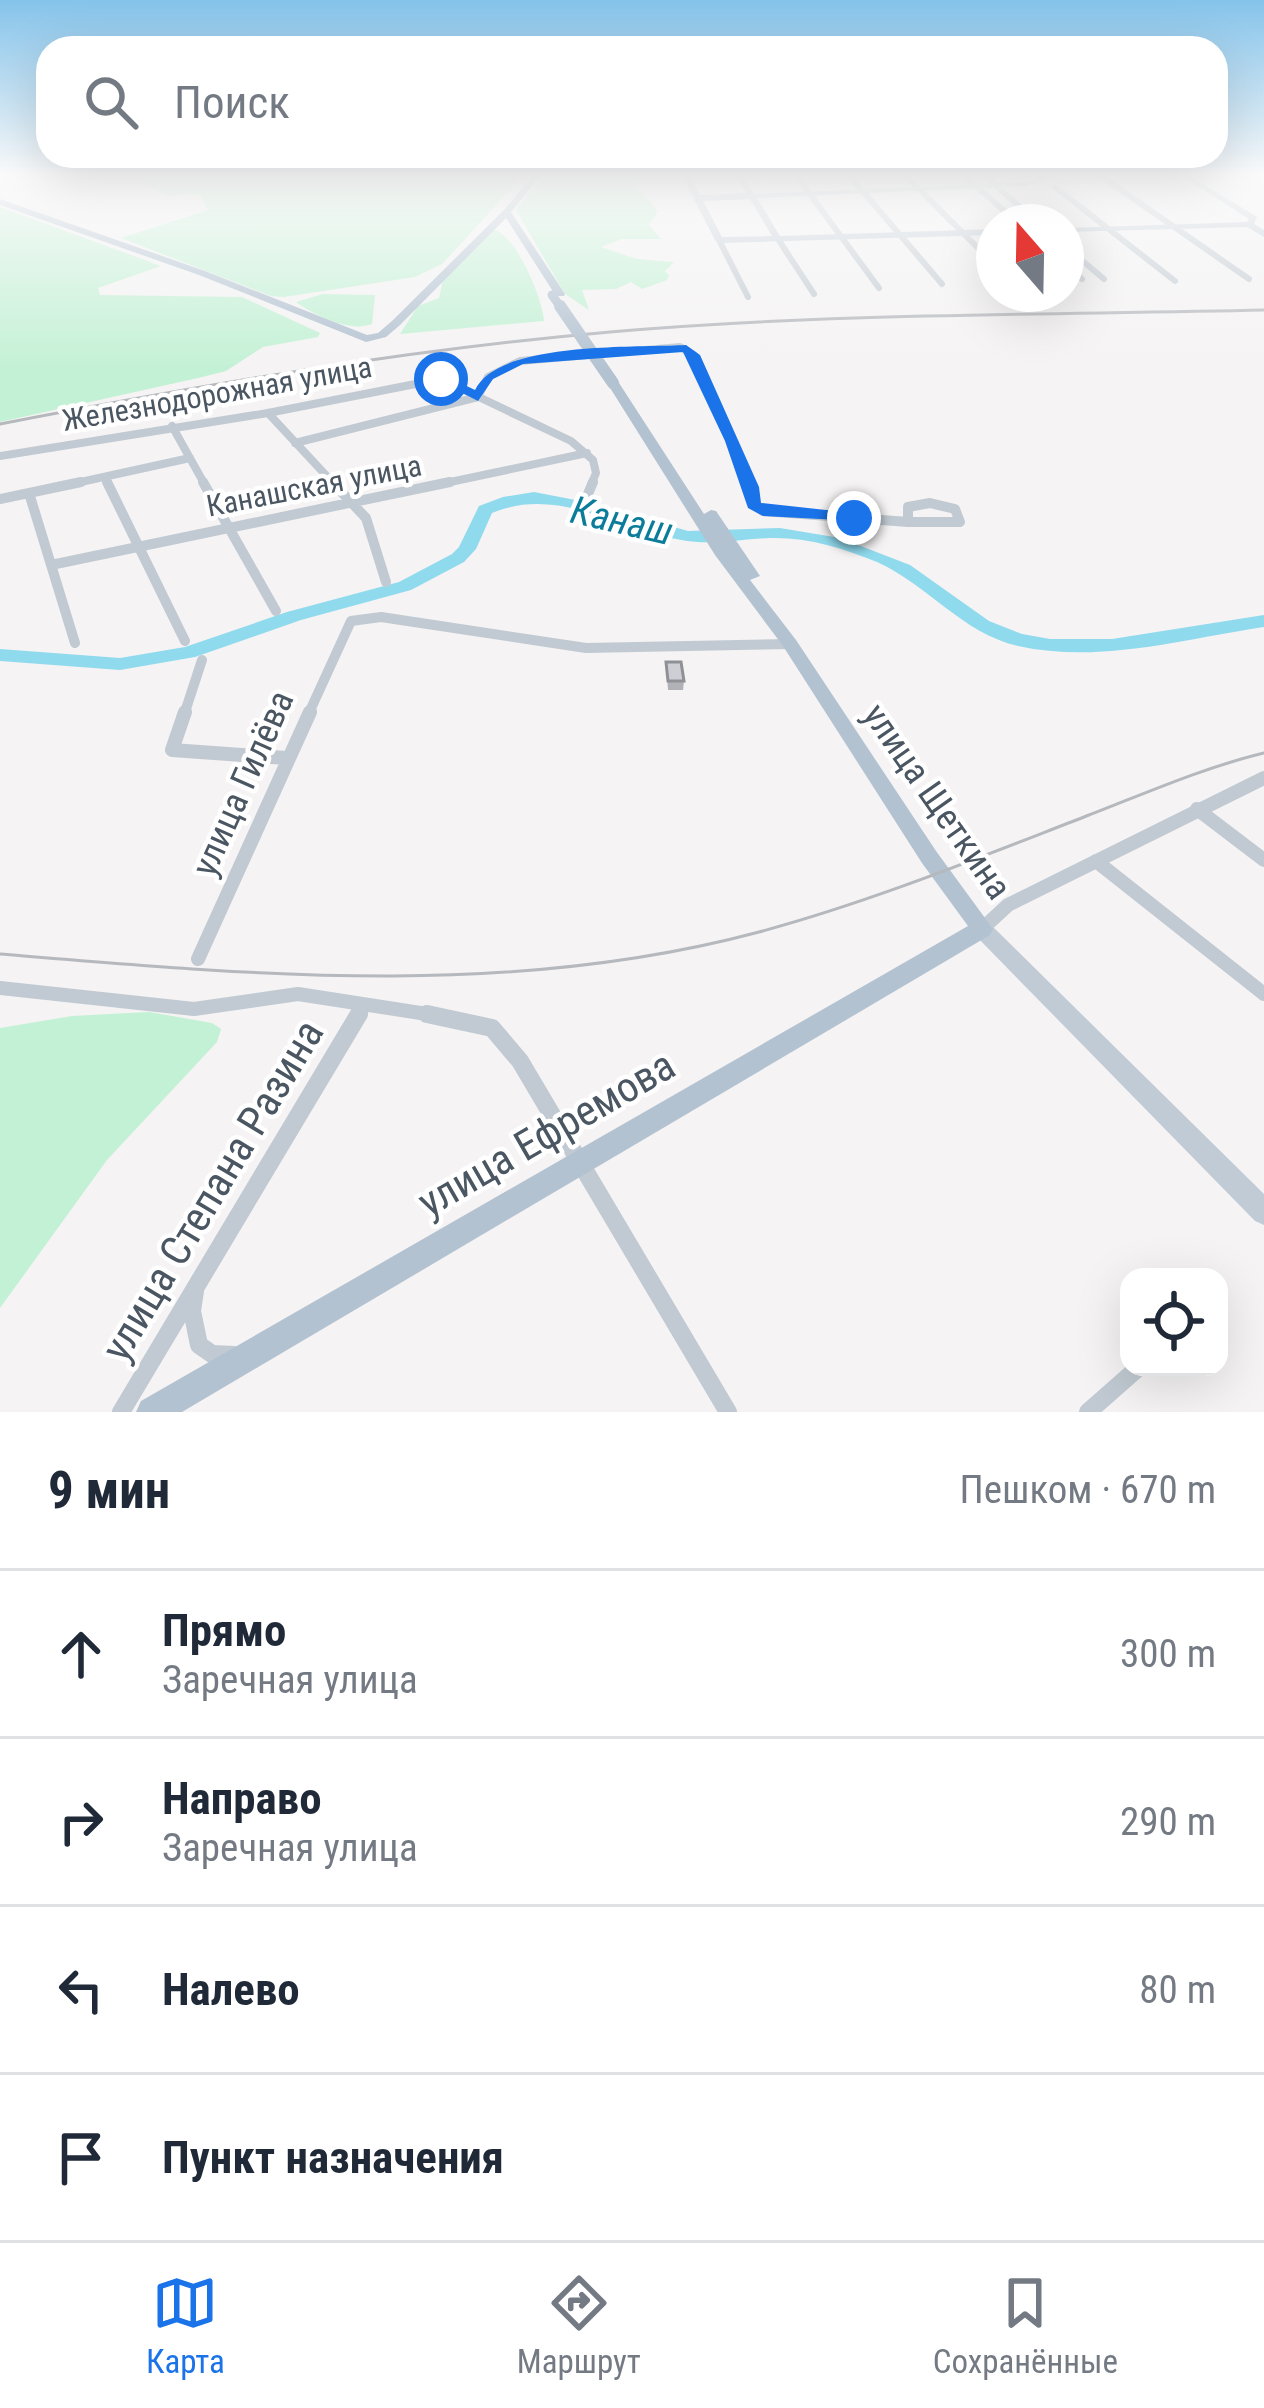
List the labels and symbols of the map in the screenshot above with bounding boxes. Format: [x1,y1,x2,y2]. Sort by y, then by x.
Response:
north arrow [976,204,1084,312]
street label: Железнодорожная улица [59,349,374,438]
route start [414,352,468,406]
street label: Канашская улица [203,447,425,524]
water label: Канаш [566,487,677,555]
route end [827,491,881,545]
street label: улица Гилёва [183,684,302,883]
street label: улица Щеткина [854,696,1020,907]
street label: улица Степана Разина [91,1011,333,1369]
street label: улица Ефремова [409,1040,683,1227]

